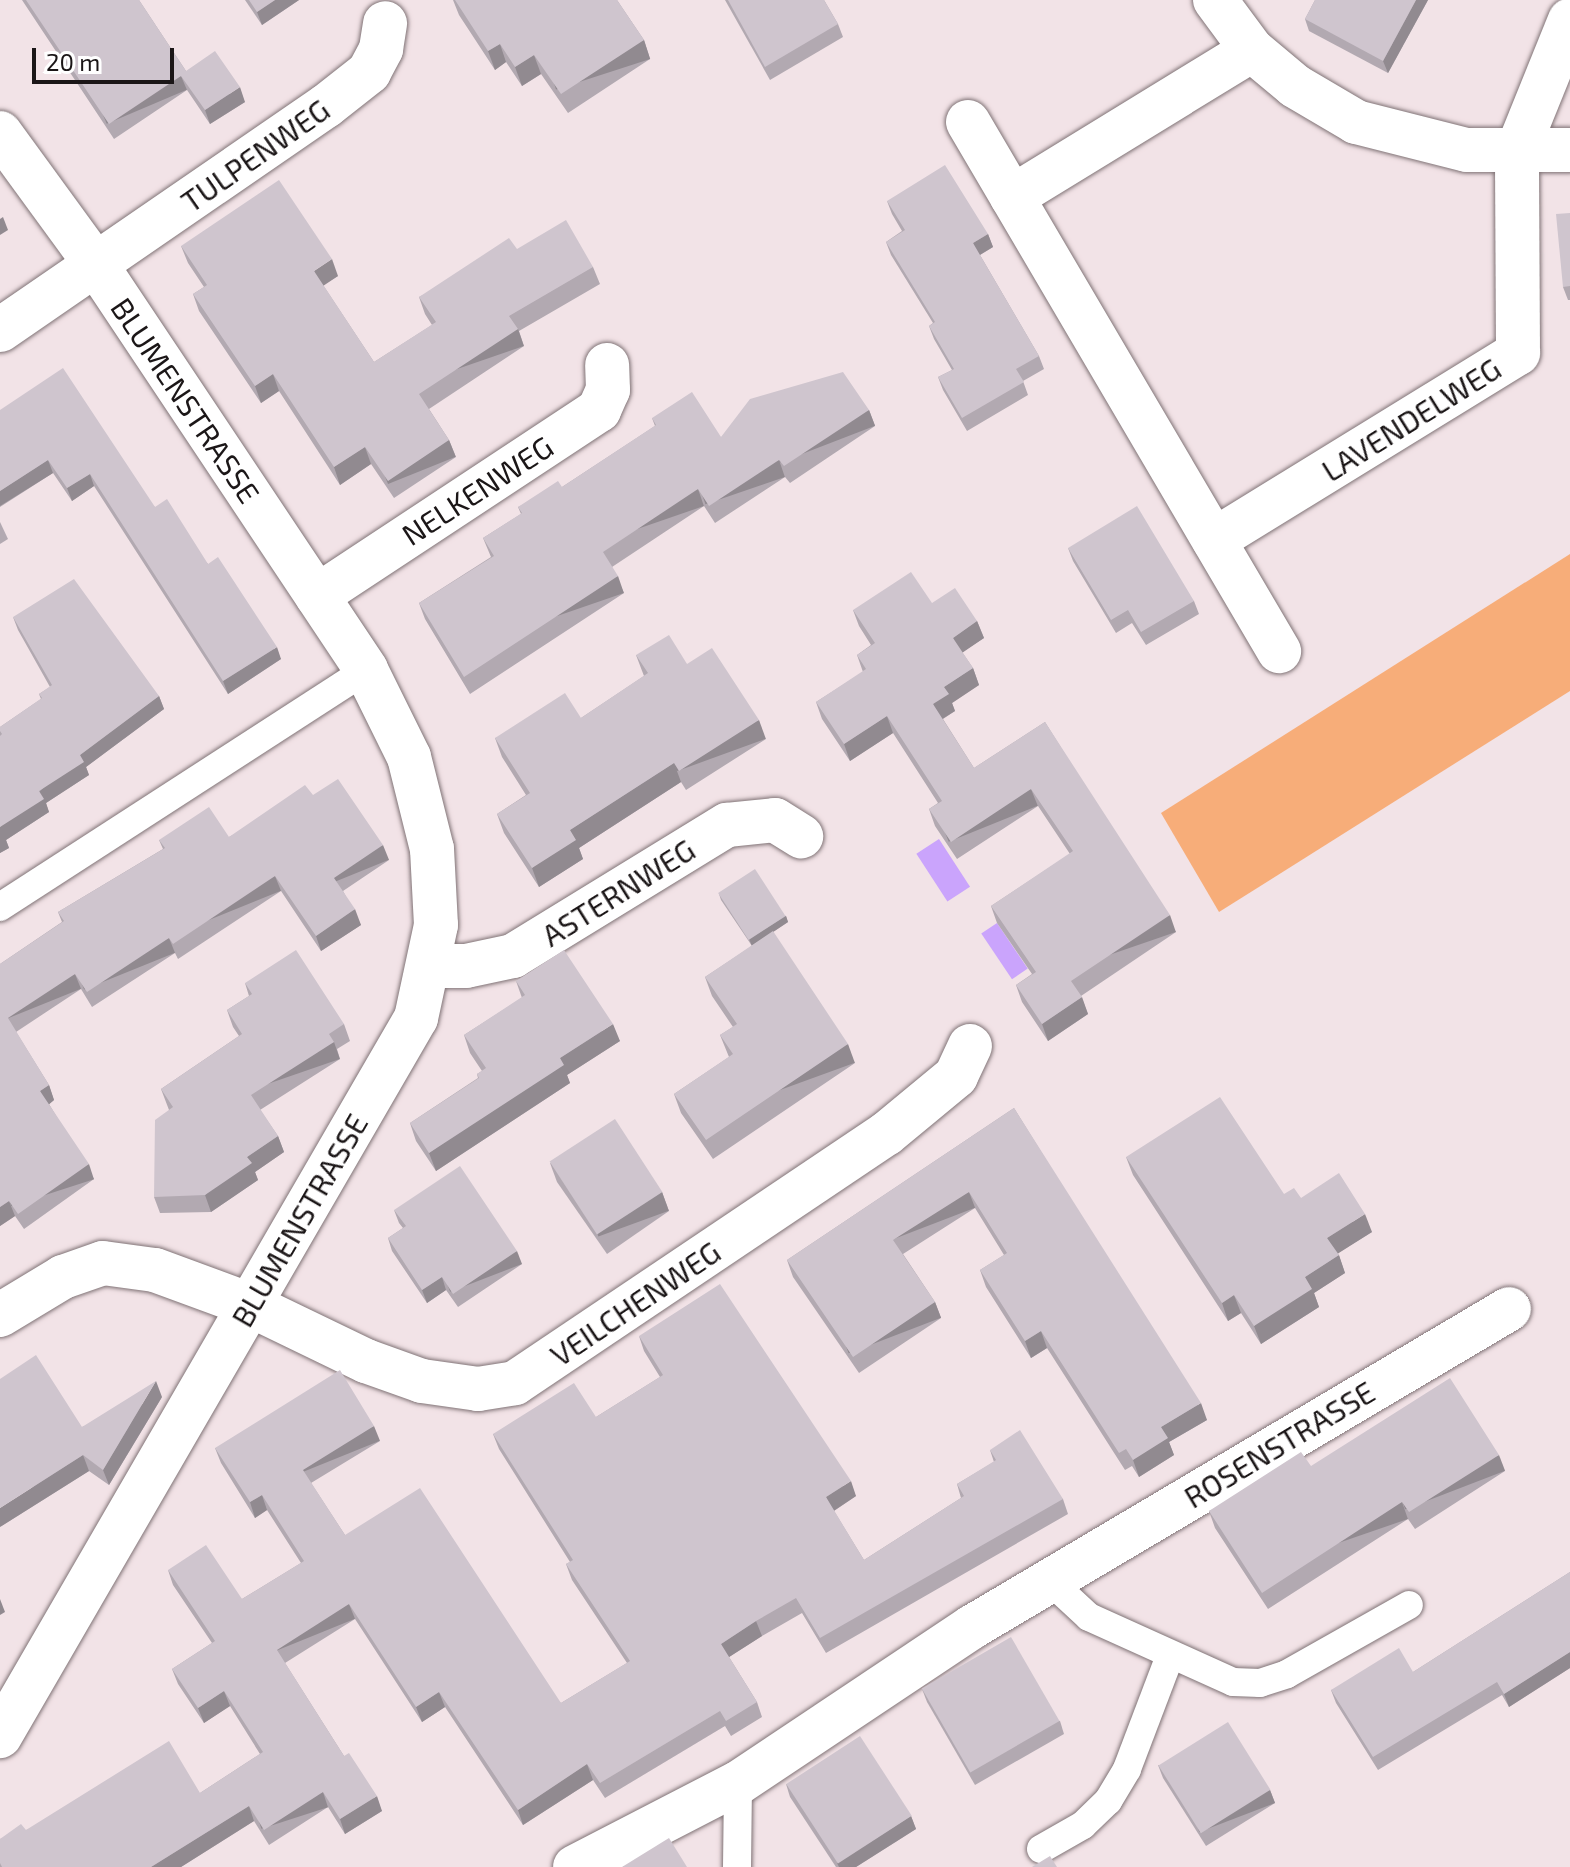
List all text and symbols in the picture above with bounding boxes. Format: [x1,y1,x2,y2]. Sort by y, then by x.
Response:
scale bar [36,32,178,82]
text: 20 m [46,47,100,76]
street label: TULPENWEG [174,91,336,219]
street label: BLUMENSTRASSE [104,291,268,509]
street label: LAVENDELWEG [1315,350,1507,488]
street label: NELKENWEG [395,428,559,552]
street label: ASTERNWEG [535,831,701,953]
street label: BLUMENSTRASSE [224,1107,374,1333]
street label: VEILCHENWEG [543,1233,727,1373]
street label: ROSENSTRASSE [1177,1373,1381,1515]

